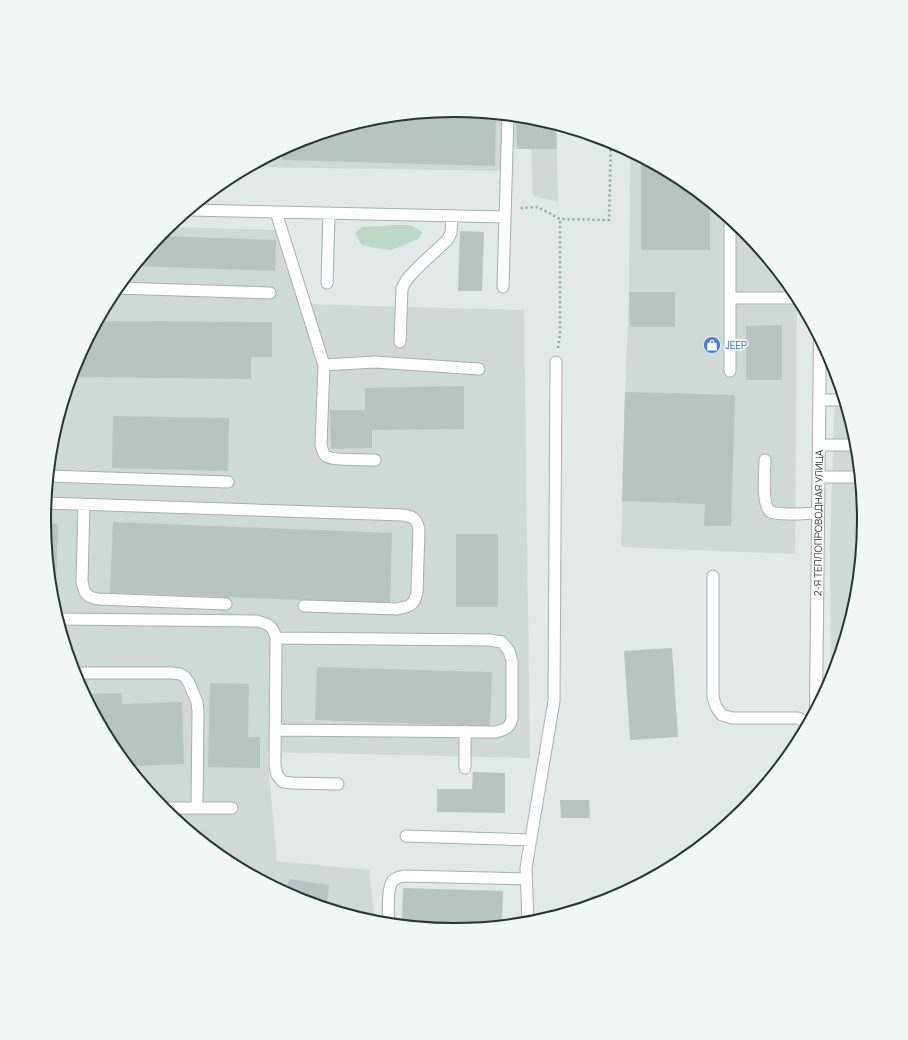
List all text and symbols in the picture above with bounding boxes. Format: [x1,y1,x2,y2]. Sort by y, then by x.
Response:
shop icon: JEEP [702,335,722,355]
place label: JEEP [725,338,747,352]
street label: 2-Я ТЕПЛОПРОВОДНАЯ УЛИЦА [810,449,826,596]

